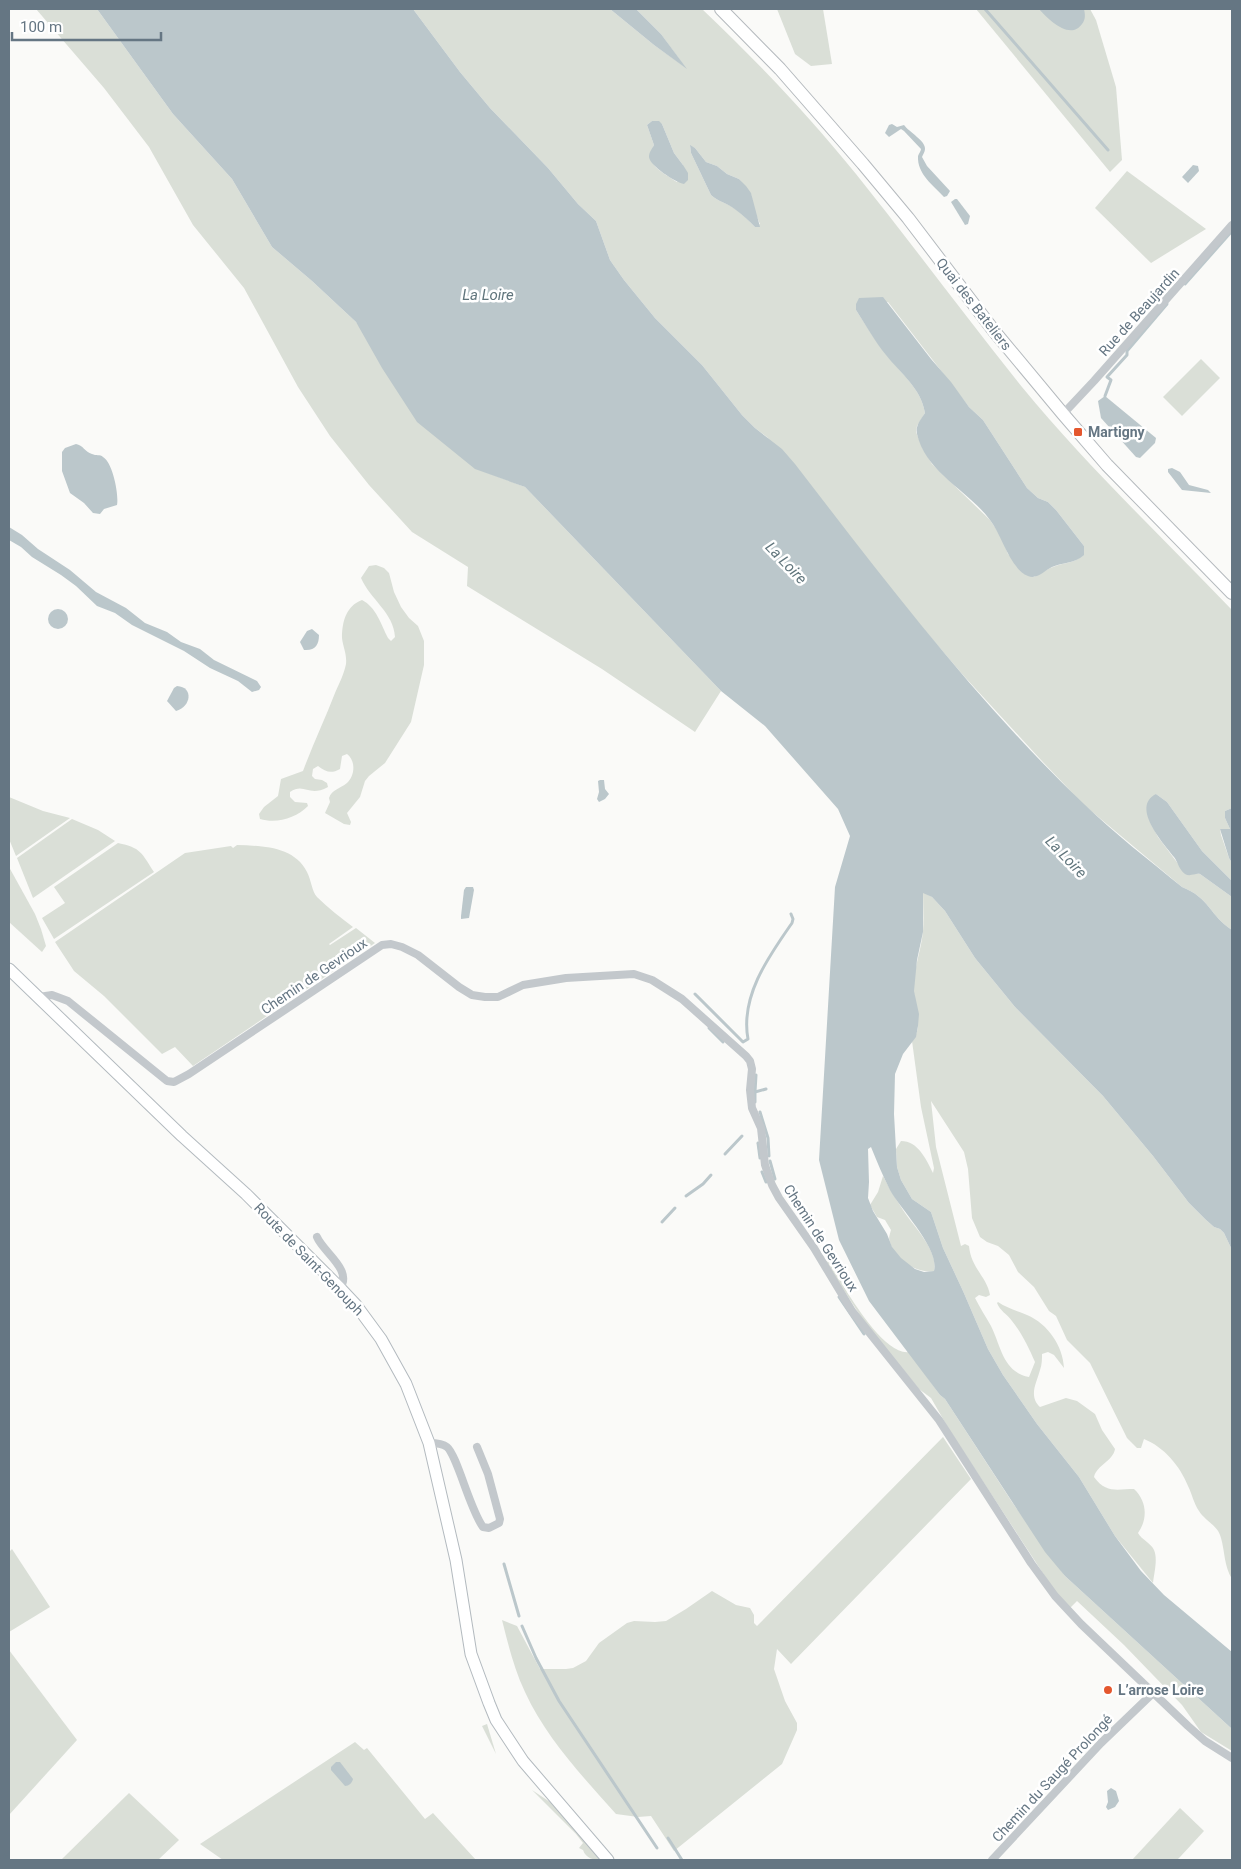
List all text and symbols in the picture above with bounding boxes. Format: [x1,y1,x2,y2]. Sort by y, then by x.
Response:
scale bar [12,10,161,42]
text: 100 m [20,18,62,36]
street label: Quai des Bateliers [933,255,1015,353]
street label: Rue de Beaujardin [1096,265,1182,359]
water label: La Loire [462,286,514,304]
place label: Martigny [1088,424,1146,440]
marker: Martigny [1072,426,1084,438]
water label: La Loire [762,538,811,588]
water label: La Loire [1042,832,1091,882]
street label: Chemin de Gevrioux [258,935,370,1017]
street label: Chemin de Gevrioux [780,1181,862,1295]
street label: Route de Saint-Genouph [251,1199,367,1319]
place label: L’arrose Loire [1118,1682,1204,1698]
marker: L’arrose Loire [1102,1684,1114,1696]
street label: Chemin du Saugé Prolongé [989,1711,1115,1845]

